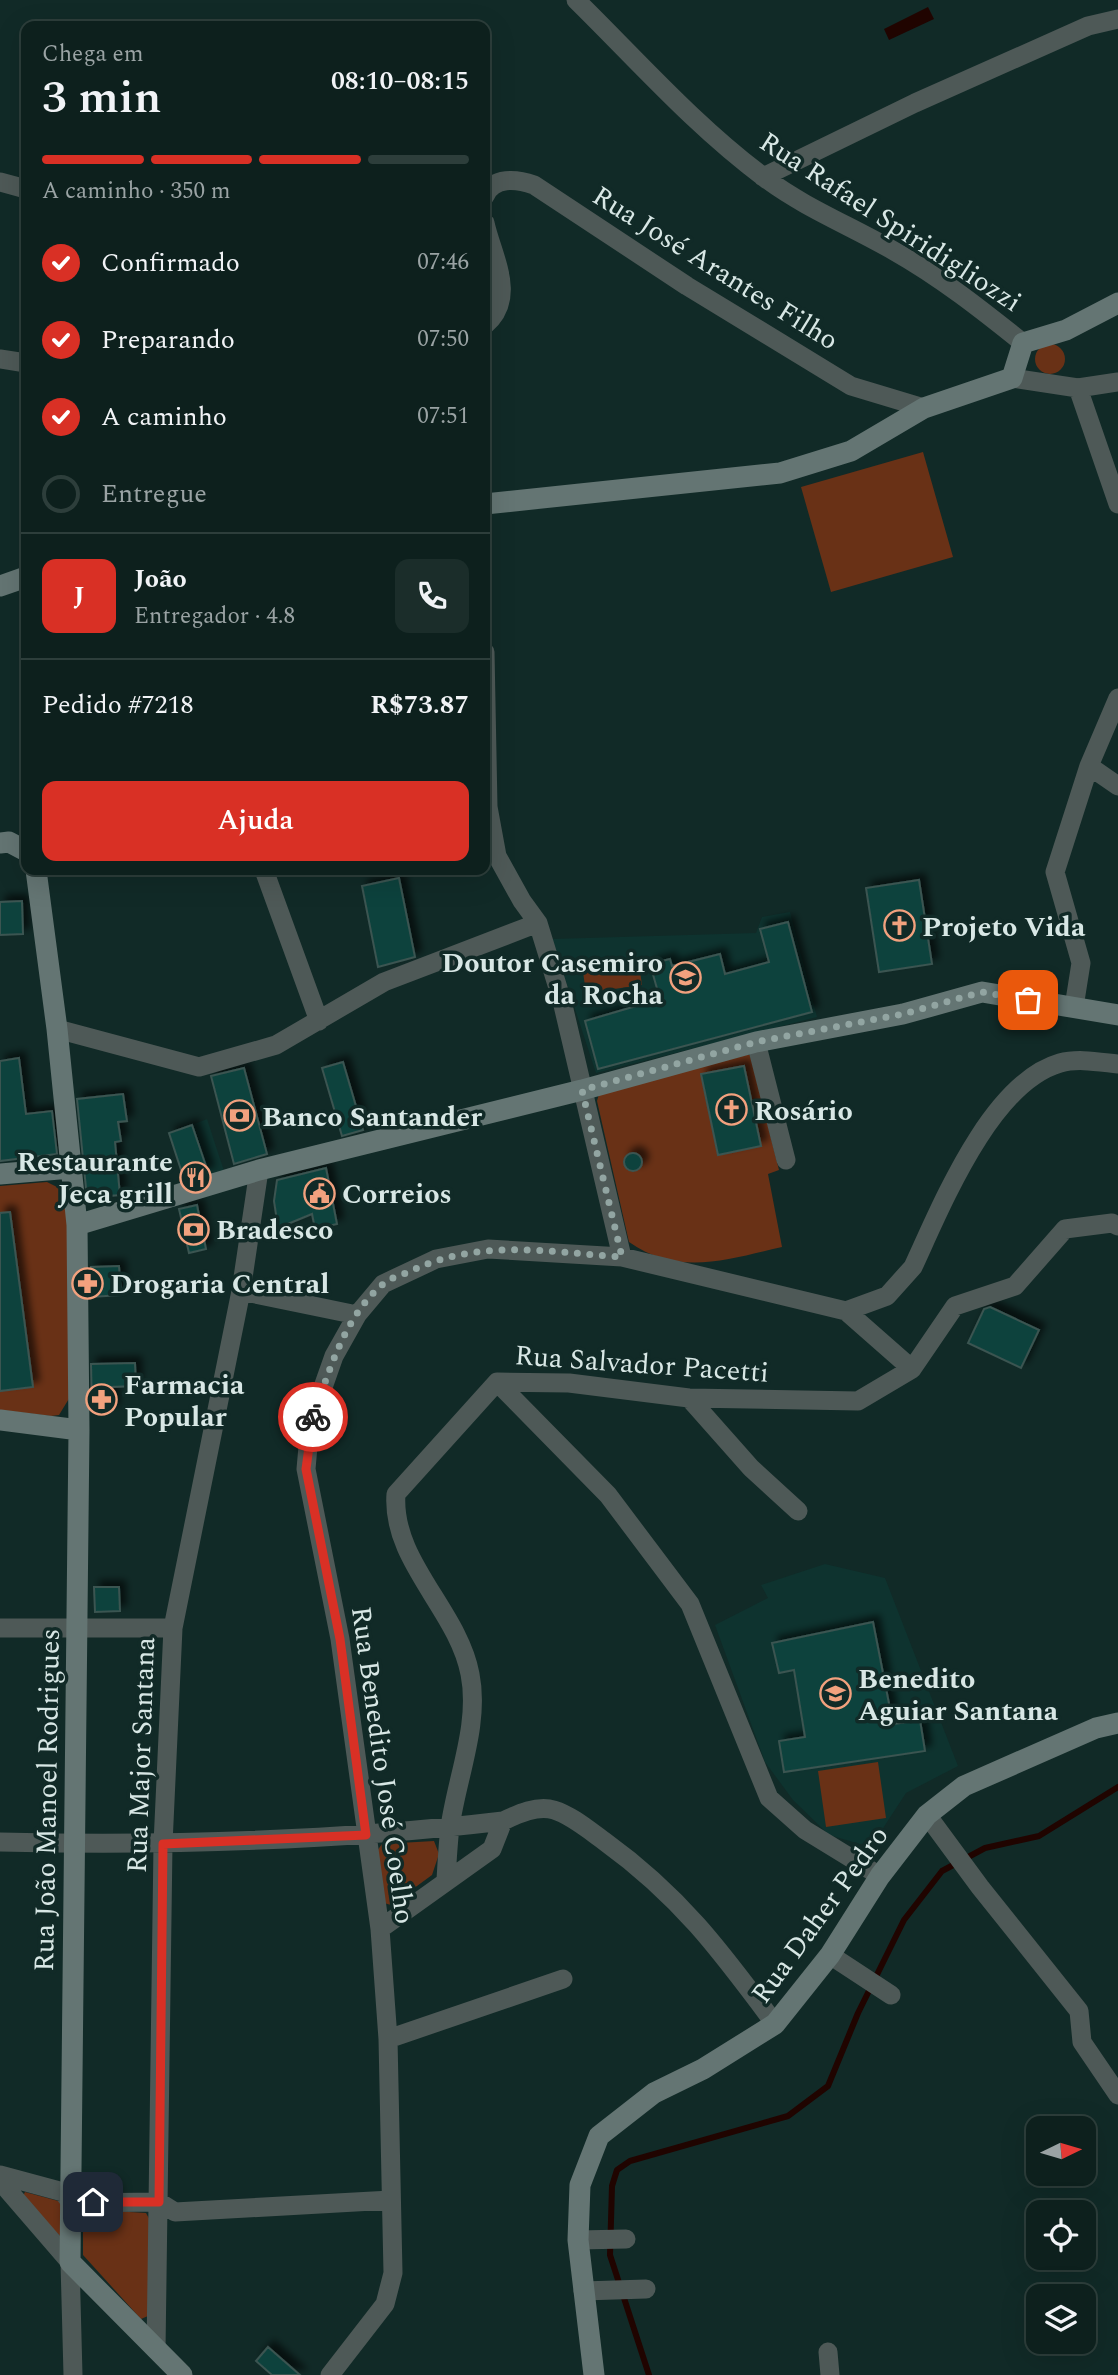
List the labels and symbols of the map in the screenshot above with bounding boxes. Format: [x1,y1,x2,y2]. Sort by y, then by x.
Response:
street label: Rua Rafael Spiridigliozzi [750,121,1030,324]
street label: Rua José Arantes Filho [584,175,847,362]
place label: Projeto Vida [922,906,1086,949]
church icon: Projeto Vida [882,909,916,943]
place label: Doutor Casemiro da Rocha [442,942,664,1017]
school or university icon: Doutor Casemiro da Rocha [669,961,703,995]
pin [998,970,1058,1030]
place label: Rosário [754,1090,853,1133]
church icon: Rosário [714,1093,748,1127]
place label: Banco Santander [262,1096,482,1139]
bank icon: Banco Santander [222,1099,256,1133]
place label: Restaurante Jeca grill [17,1141,173,1216]
restaurant icon: Restaurante Jeca grill [179,1160,213,1194]
place label: Correios [342,1173,452,1216]
public building icon: Correios [302,1176,336,1210]
place label: Bradesco [216,1209,333,1252]
bank icon: Bradesco [176,1212,210,1246]
place label: Drogaria Central [110,1263,329,1306]
pharmacy icon: Drogaria Central [70,1266,104,1300]
street label: Rua Salvador Pacetti [513,1334,770,1395]
place label: Farmacia Popular [124,1364,245,1439]
courier [278,1382,348,1452]
pharmacy icon: Farmacia Popular [84,1383,118,1417]
street label: Rua Benedito José Coelho [339,1604,426,1927]
street label: Rua João Manoel Rodrigues [23,1628,72,1972]
street label: Rua Major Santana [116,1636,167,1874]
place label: Benedito Aguiar Santana [858,1658,1059,1733]
school or university icon: Benedito Aguiar Santana [818,1677,852,1711]
street label: Rua Daher Pedro [741,1817,900,2013]
north arrow [1026,2116,1096,2186]
pin [63,2172,123,2232]

